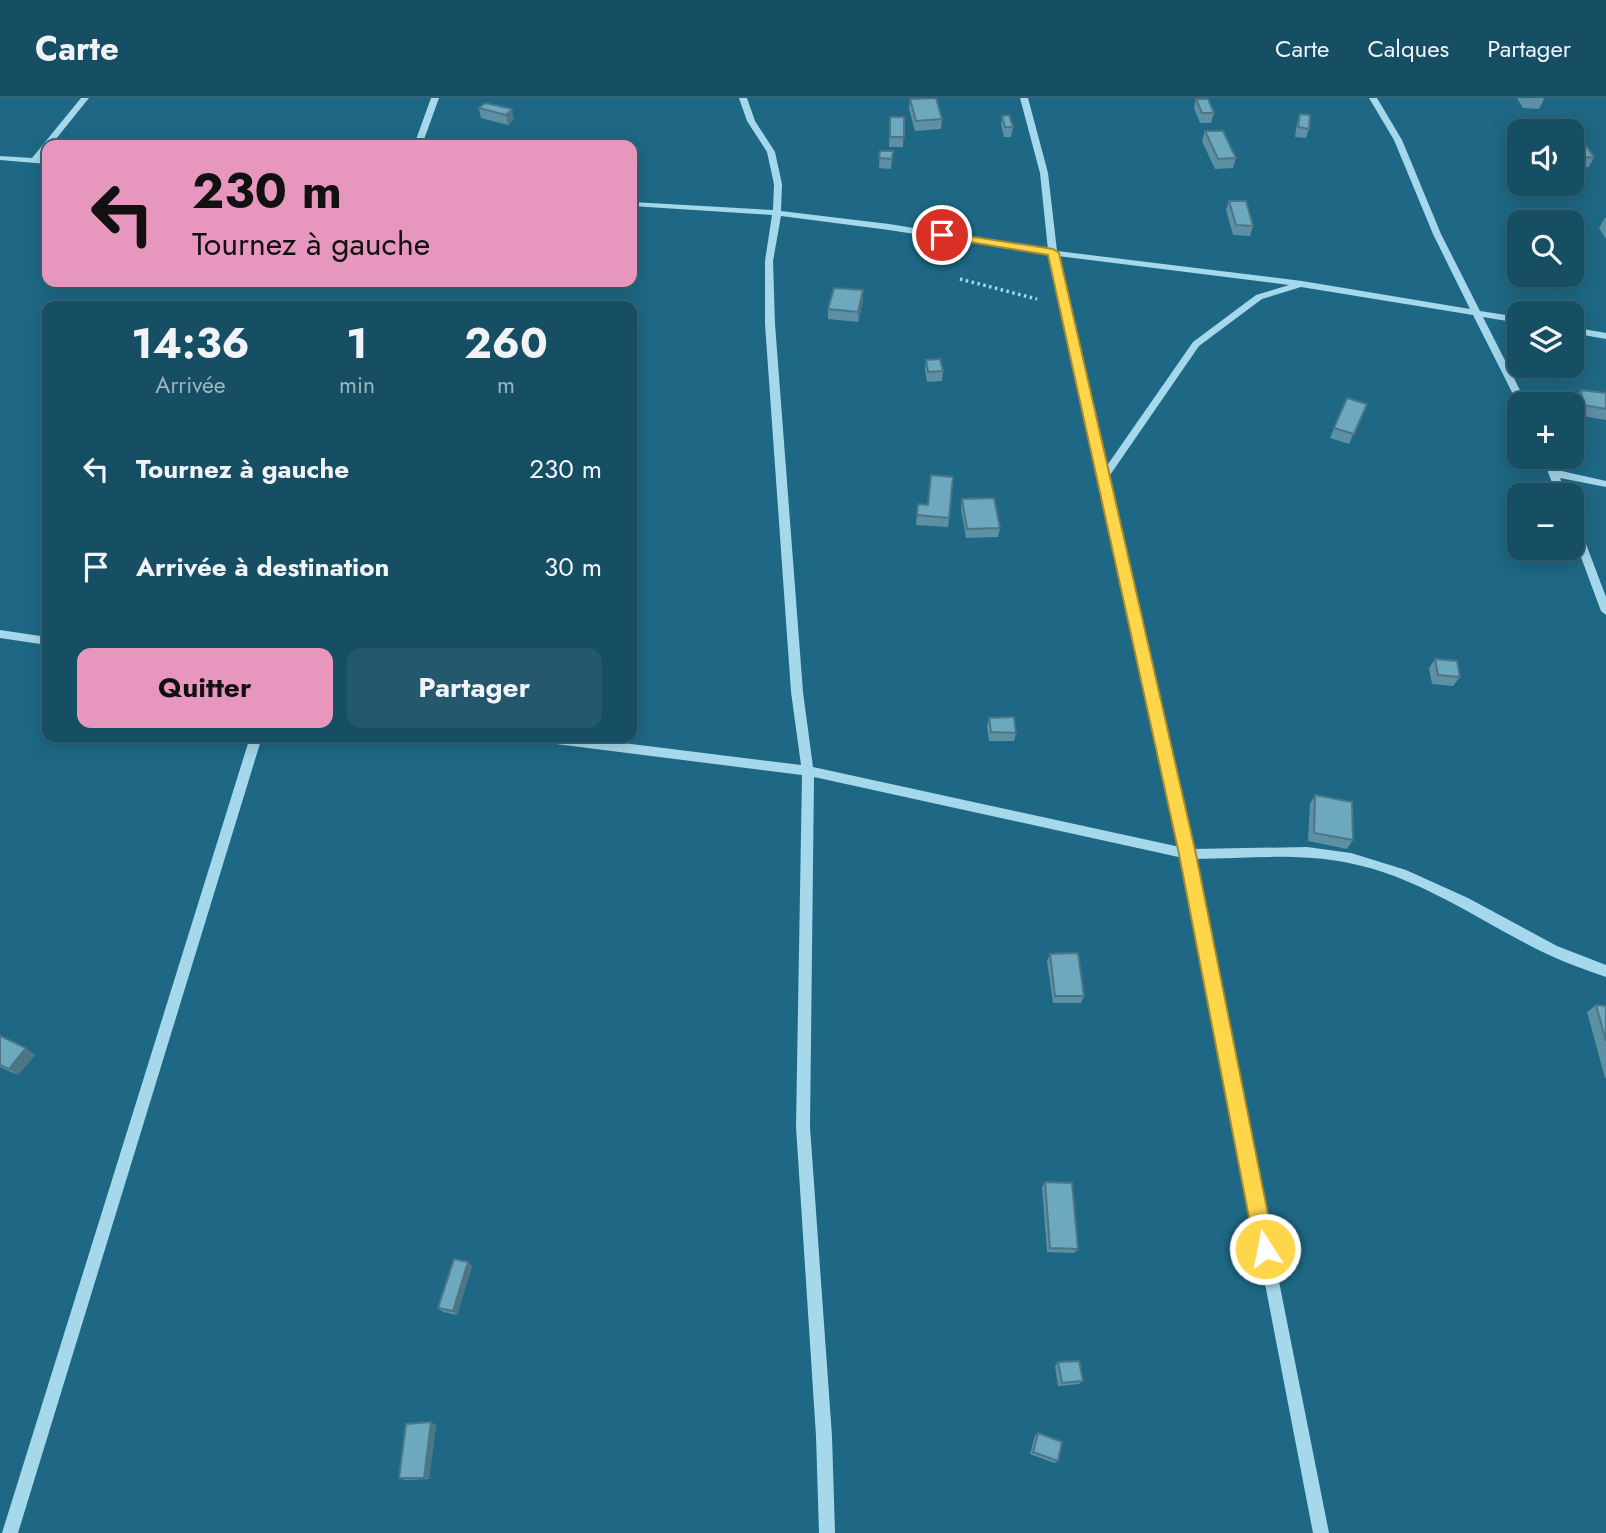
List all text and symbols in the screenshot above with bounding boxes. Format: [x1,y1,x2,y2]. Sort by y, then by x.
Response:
text: Carte [35,25,119,72]
text: Carte [1275,31,1329,66]
text: Calques [1367,31,1449,66]
text: Partager [1487,31,1571,66]
map controls [1507,119,1584,560]
button: sound [1507,119,1584,196]
text: 230 m [192,156,342,226]
icon: left [77,168,168,259]
pin [912,205,972,265]
button: search [1507,210,1584,287]
icon: arrive [923,216,961,254]
text: Tournez à gauche [192,221,430,267]
button: layers [1507,301,1584,378]
text: 14:36 [131,313,250,374]
text: 1 [346,313,368,374]
text: 260 [464,313,548,374]
text: Arrivée [155,368,226,402]
text: min [339,368,375,402]
text: m [497,368,515,402]
button: + [1507,392,1584,469]
icon: left [77,450,115,488]
text: Tournez à gauche [136,450,349,488]
text: 230 m [529,450,602,488]
button: − [1507,483,1584,560]
icon: arrive [77,548,115,586]
text: Arrivée à destination [136,548,389,586]
text: 30 m [544,548,602,586]
button: Quitter [77,648,333,728]
button: Partager [347,648,602,728]
position arrow [1228,1212,1302,1286]

